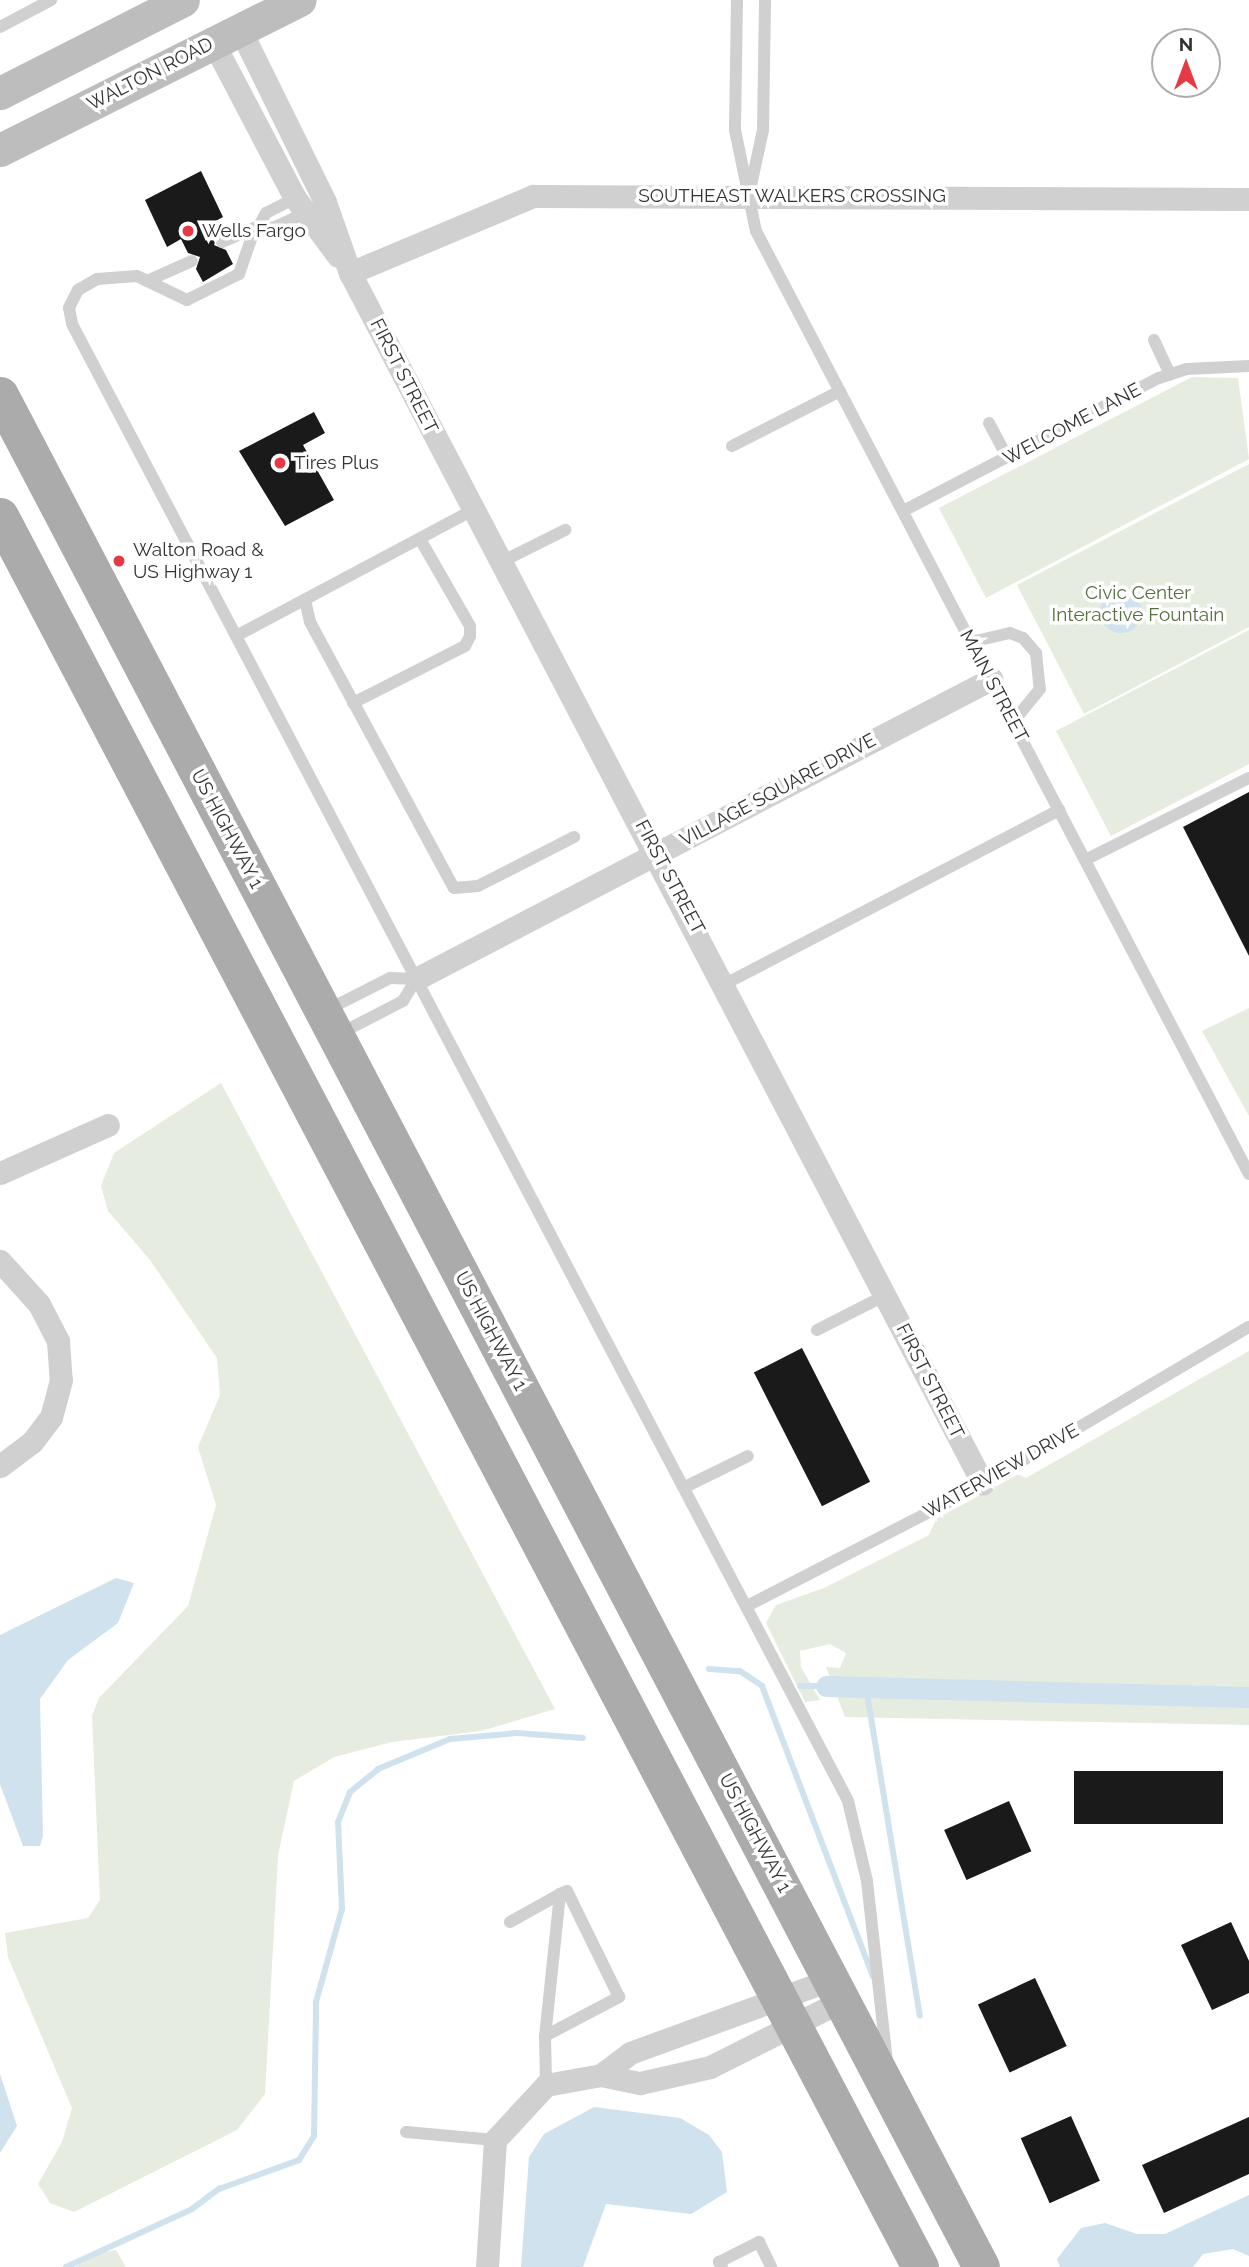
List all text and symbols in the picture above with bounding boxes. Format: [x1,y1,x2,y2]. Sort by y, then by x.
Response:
north arrow [1151,28,1221,98]
street label: WALTON ROAD [83,33,217,115]
text: N [1179,33,1193,55]
street label: SOUTHEAST WALKERS CROSSING [638,185,946,207]
place label: Wells Fargo [202,220,306,242]
marker: Wells Fargo [180,223,196,239]
street label: FIRST STREET [365,314,443,438]
street label: WELCOME LANE [999,378,1145,470]
place label: Tires Plus [294,452,379,474]
marker: Tires Plus [272,455,288,471]
place label: Walton Road & US Highway 1 [133,539,264,583]
marker: Walton Road & US Highway 1 [111,553,127,569]
park label: Civic Center Interactive Fountain [1052,582,1224,626]
street label: MAIN STREET [955,626,1033,746]
street label: VILLAGE SQUARE DRIVE [676,729,880,851]
street label: US HIGHWAY 1 [186,765,268,893]
street label: FIRST STREET [630,816,710,938]
street label: US HIGHWAY 1 [450,1267,532,1395]
street label: FIRST STREET [891,1319,969,1443]
street label: WATERVIEW DRIVE [919,1419,1083,1523]
street label: US HIGHWAY 1 [714,1769,796,1897]

